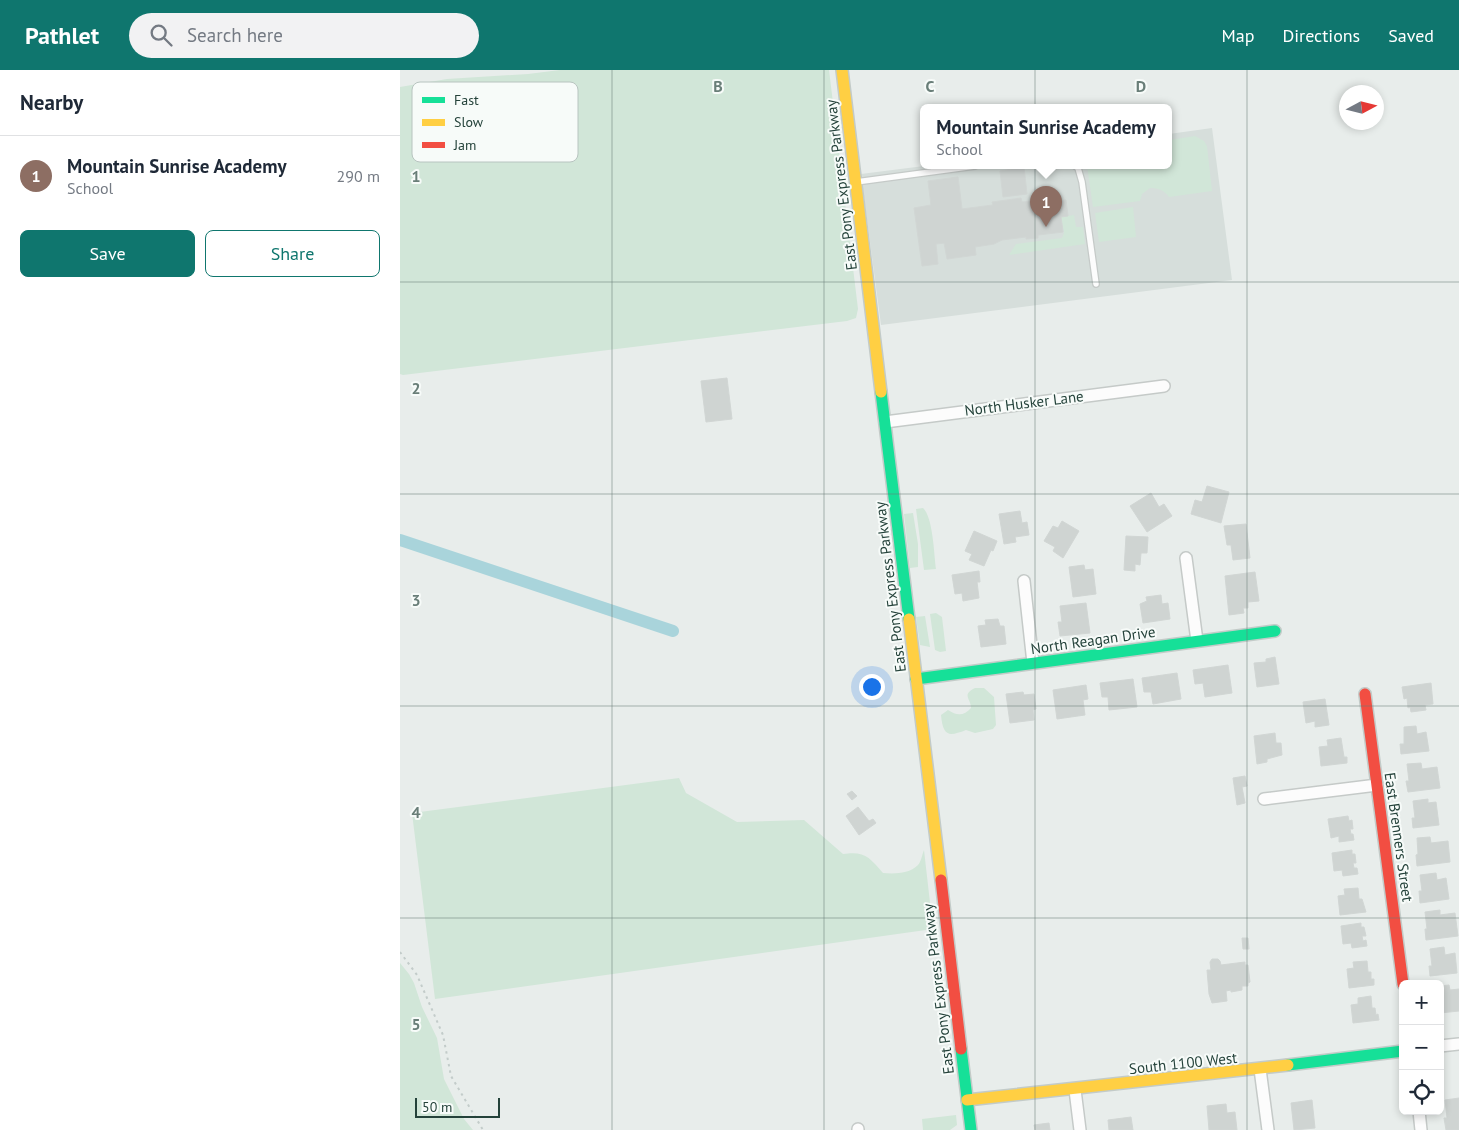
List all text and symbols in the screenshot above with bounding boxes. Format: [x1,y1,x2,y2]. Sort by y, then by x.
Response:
search box [129,13,479,58]
text: Pathlet [25,20,99,51]
icon: search [147,21,175,49]
text: Search here [187,23,283,47]
text: Map [1222,24,1254,47]
text: Directions [1282,24,1360,47]
text: Saved [1388,24,1434,47]
text: B [713,76,723,96]
text: C [926,76,935,96]
text: D [1136,76,1146,96]
legend [412,82,578,162]
north arrow [1339,85,1384,130]
text: Nearby [20,89,83,116]
text: Fast [454,91,479,109]
street label: East Pony Express Parkway [821,99,861,271]
popup [920,104,1172,169]
text: Slow [454,113,484,131]
text: Mountain Sunrise Academy [936,115,1156,139]
text: Jam [453,136,476,154]
text: School [936,139,983,159]
text: Mountain Sunrise Academy [67,154,287,178]
text: 1 [31,166,41,186]
text: 290 m [337,166,380,186]
text: 1 [411,166,421,186]
text: School [67,178,113,198]
pin: 1 [1030,186,1062,227]
button: Save [20,230,195,277]
button: Share [205,230,380,277]
text: 2 [411,378,421,398]
street label: North Husker Lane [963,386,1085,420]
street label: East Pony Express Parkway [870,501,910,673]
text: 3 [411,590,421,610]
street label: North Reagan Drive [1029,622,1157,658]
your location [859,674,885,700]
street label: East Brenners Street [1381,771,1417,903]
text: 4 [411,802,421,822]
street label: East Pony Express Parkway [918,903,958,1075]
map controls [1399,980,1444,1115]
button: + [1399,980,1444,1025]
text: 5 [411,1014,421,1034]
button: − [1399,1025,1444,1070]
street label: South 1100 West [1128,1048,1238,1078]
button: locate [1399,1070,1444,1115]
scale bar [415,1095,500,1118]
text: 50 m [422,1098,452,1116]

